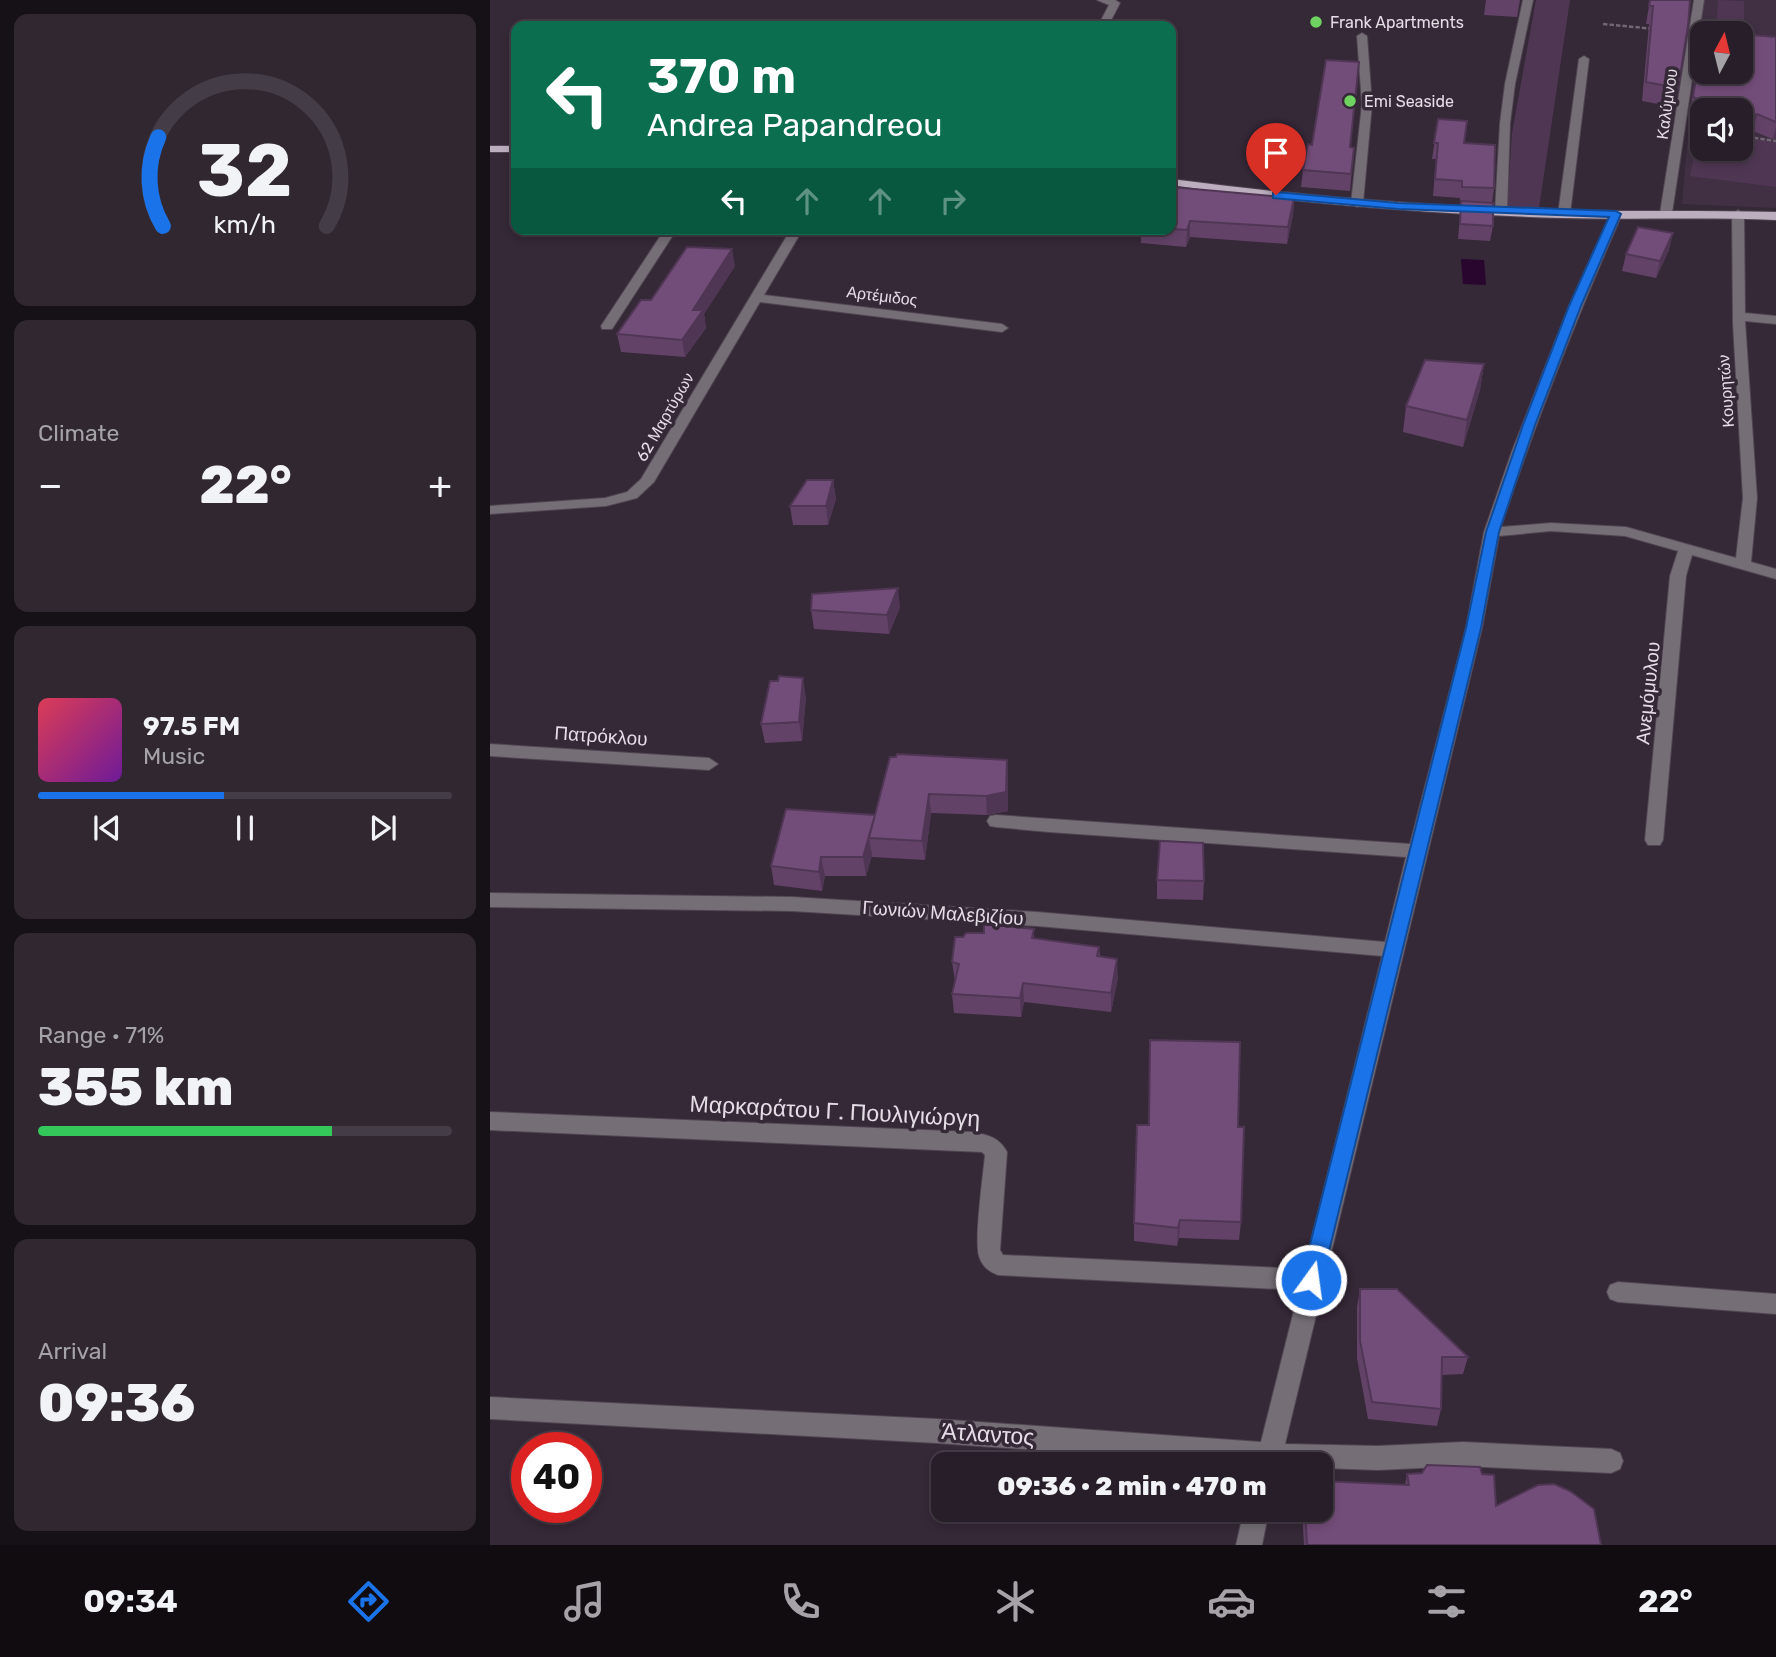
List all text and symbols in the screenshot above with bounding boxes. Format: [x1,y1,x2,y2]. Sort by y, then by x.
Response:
place label: Frank Apartments [1330,13,1464,32]
marker: Frank Apartments [1308,14,1324,30]
north arrow [1690,21,1754,84]
map controls [1690,21,1753,161]
text: 370 m [647,47,796,105]
icon: left [532,49,623,140]
street label: Καλύμνου [1653,68,1681,140]
place label: Emi Seaside [1364,92,1454,111]
marker: Emi Seaside [1342,93,1358,109]
button: sound [1690,98,1753,161]
text: Andrea Papandreou [647,106,943,144]
pin [1246,123,1306,195]
text: 32 [197,128,293,214]
icon: arrive [1257,134,1295,172]
icon: left [715,182,753,220]
icon: ahead [788,182,826,220]
icon: ahead [861,182,899,220]
icon: right [934,182,972,220]
text: km/h [214,210,276,239]
street label: Αρτέμιδος [845,282,919,310]
street label: Κουρητών [1714,354,1738,428]
street label: 62 Μαρτύρων [632,369,698,465]
text: Climate [38,419,119,447]
text: 22° [199,454,292,516]
text: − [38,462,63,508]
text: + [428,462,452,508]
street label: Ανεμόμυλου [1631,640,1665,746]
text: 97.5 FM [143,711,240,742]
street label: Πατρόκλου [554,721,648,751]
text: Music [143,742,205,770]
icon: previous [88,809,126,847]
icon: pause [226,809,264,847]
icon: next [364,809,402,847]
street label: Γωνιών Μαλεβιζίου [862,896,1024,930]
text: Range · 71% [38,1021,164,1049]
text: 355 km [38,1056,234,1118]
street label: Μαρκαράτου Γ. Πουλιγιώργη [689,1089,981,1133]
position arrow [1274,1243,1348,1317]
text: Arrival [38,1337,107,1365]
text: 09:36 [38,1372,195,1434]
street label: Άτλαντος [941,1417,1035,1451]
speed limit sign: 40 [511,1432,602,1523]
text: 09:36 · 2 min · 470 m [997,1471,1267,1502]
icon: directions [344,1577,393,1626]
icon: music [560,1577,609,1626]
icon: phone [776,1577,825,1626]
icon: climate [991,1577,1040,1626]
icon: car [1207,1577,1256,1626]
icon: filters [1422,1577,1471,1626]
text: 09:34 [83,1582,178,1620]
text: 22° [1638,1582,1693,1620]

